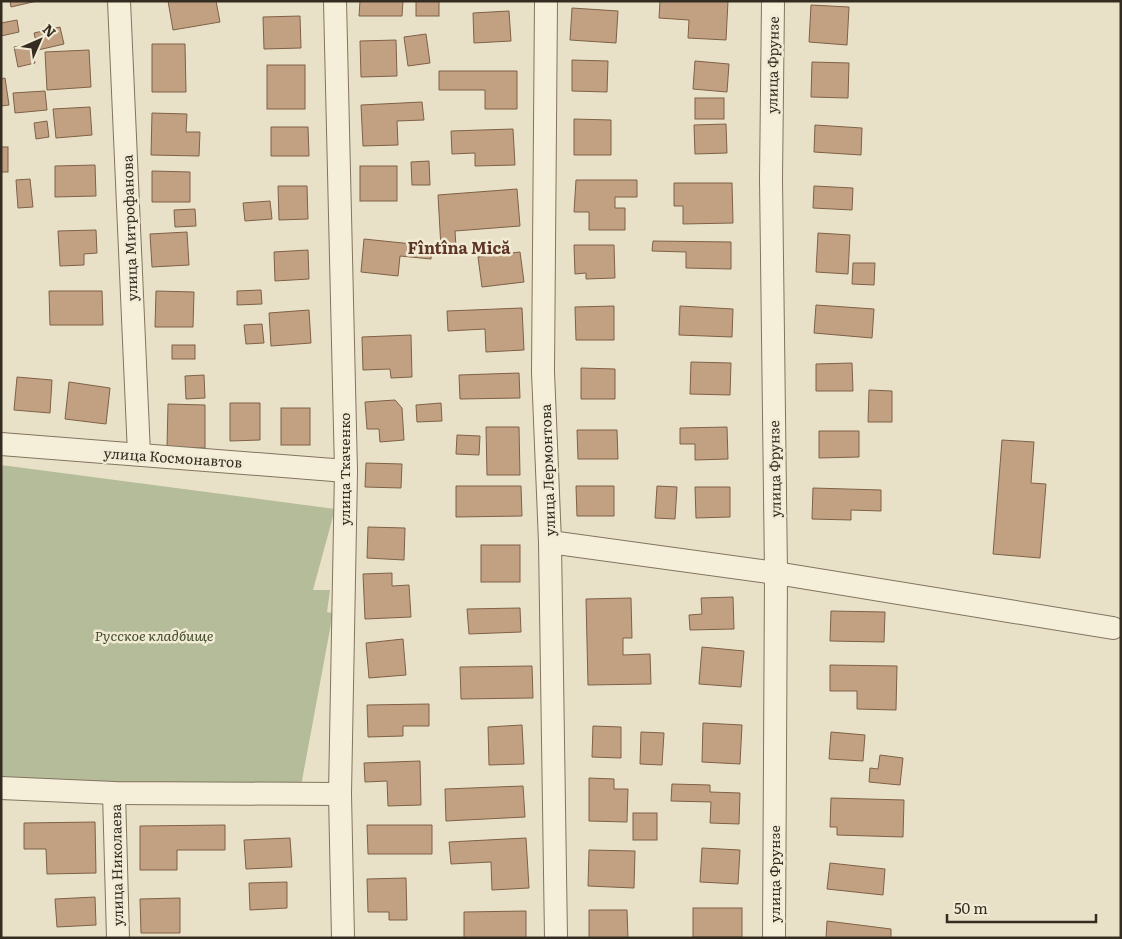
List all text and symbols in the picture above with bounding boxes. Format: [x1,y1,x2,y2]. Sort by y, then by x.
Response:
north arrow [15,15,65,65]
street label: улица Фрунзе [761,16,783,114]
text: N [39,19,61,42]
street label: улица Митрофанова [116,154,142,302]
district label: Fîntîna Mică [408,235,511,259]
street label: улица Лермонтова [535,403,559,537]
street label: улица Ткаченко [334,412,354,526]
street label: улица Фрунзе [763,420,785,518]
street label: улица Космонавтов [103,442,243,472]
park label: Русское кладбище [95,625,214,645]
street label: улица Николаева [105,803,127,926]
street label: улица Фрунзе [764,825,784,923]
scale bar [947,892,1096,924]
text: 50 m [954,896,988,919]

